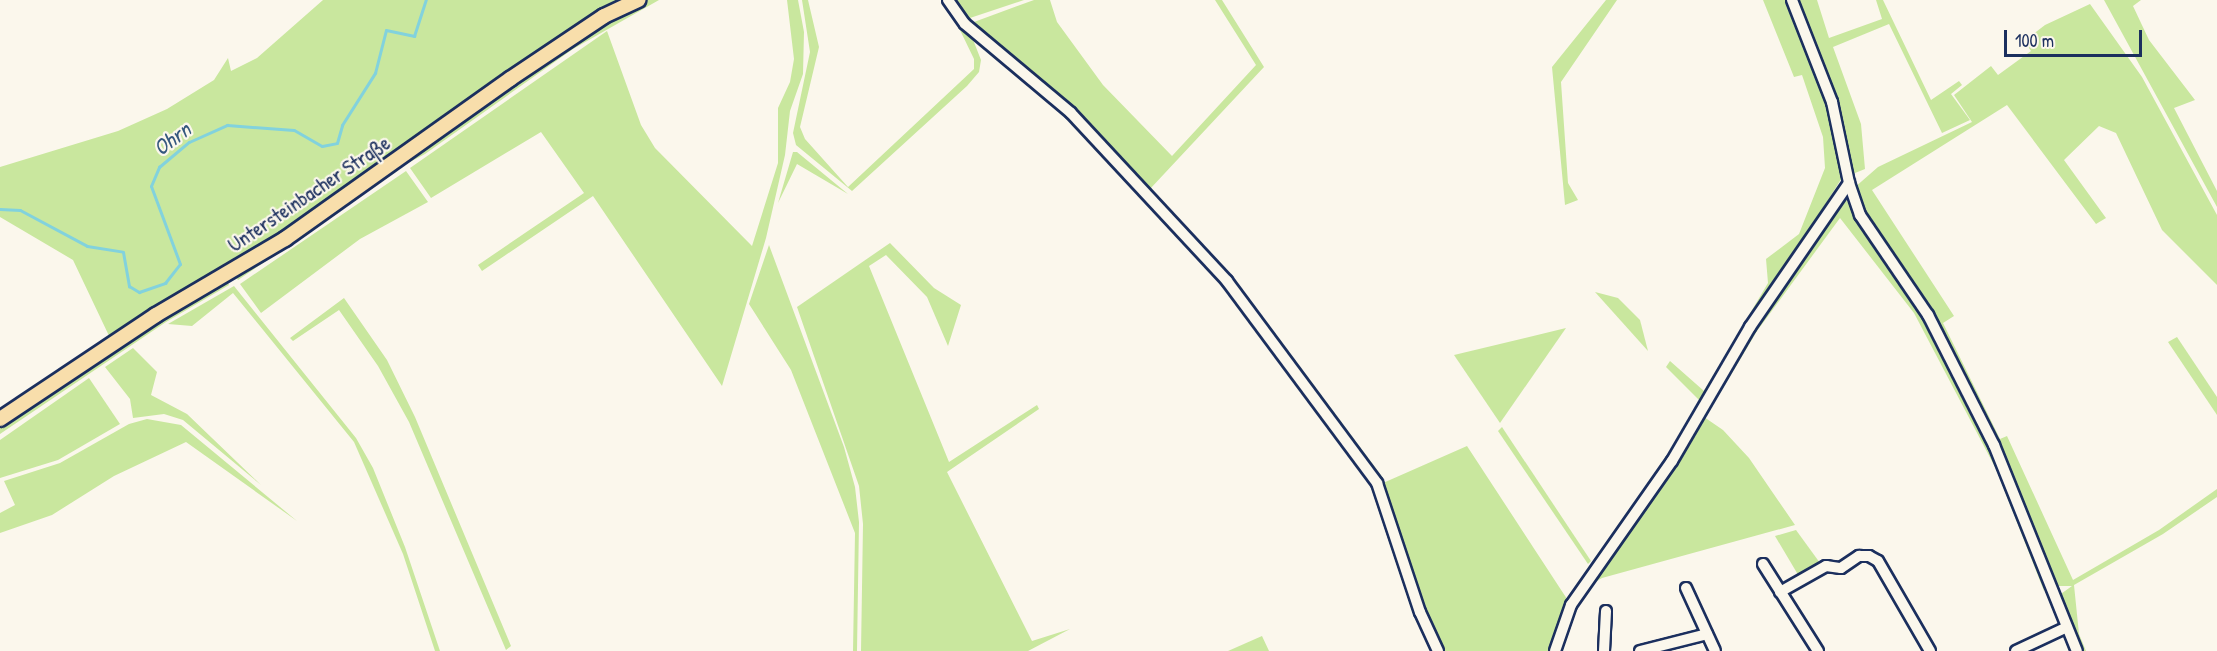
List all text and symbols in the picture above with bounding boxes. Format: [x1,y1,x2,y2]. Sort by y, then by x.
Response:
scale bar [2007,18,2145,56]
text: 100 m [2015,28,2054,53]
water label: Ohrn [148,116,196,162]
street label: Untersteinbacher Straße [223,130,395,258]

